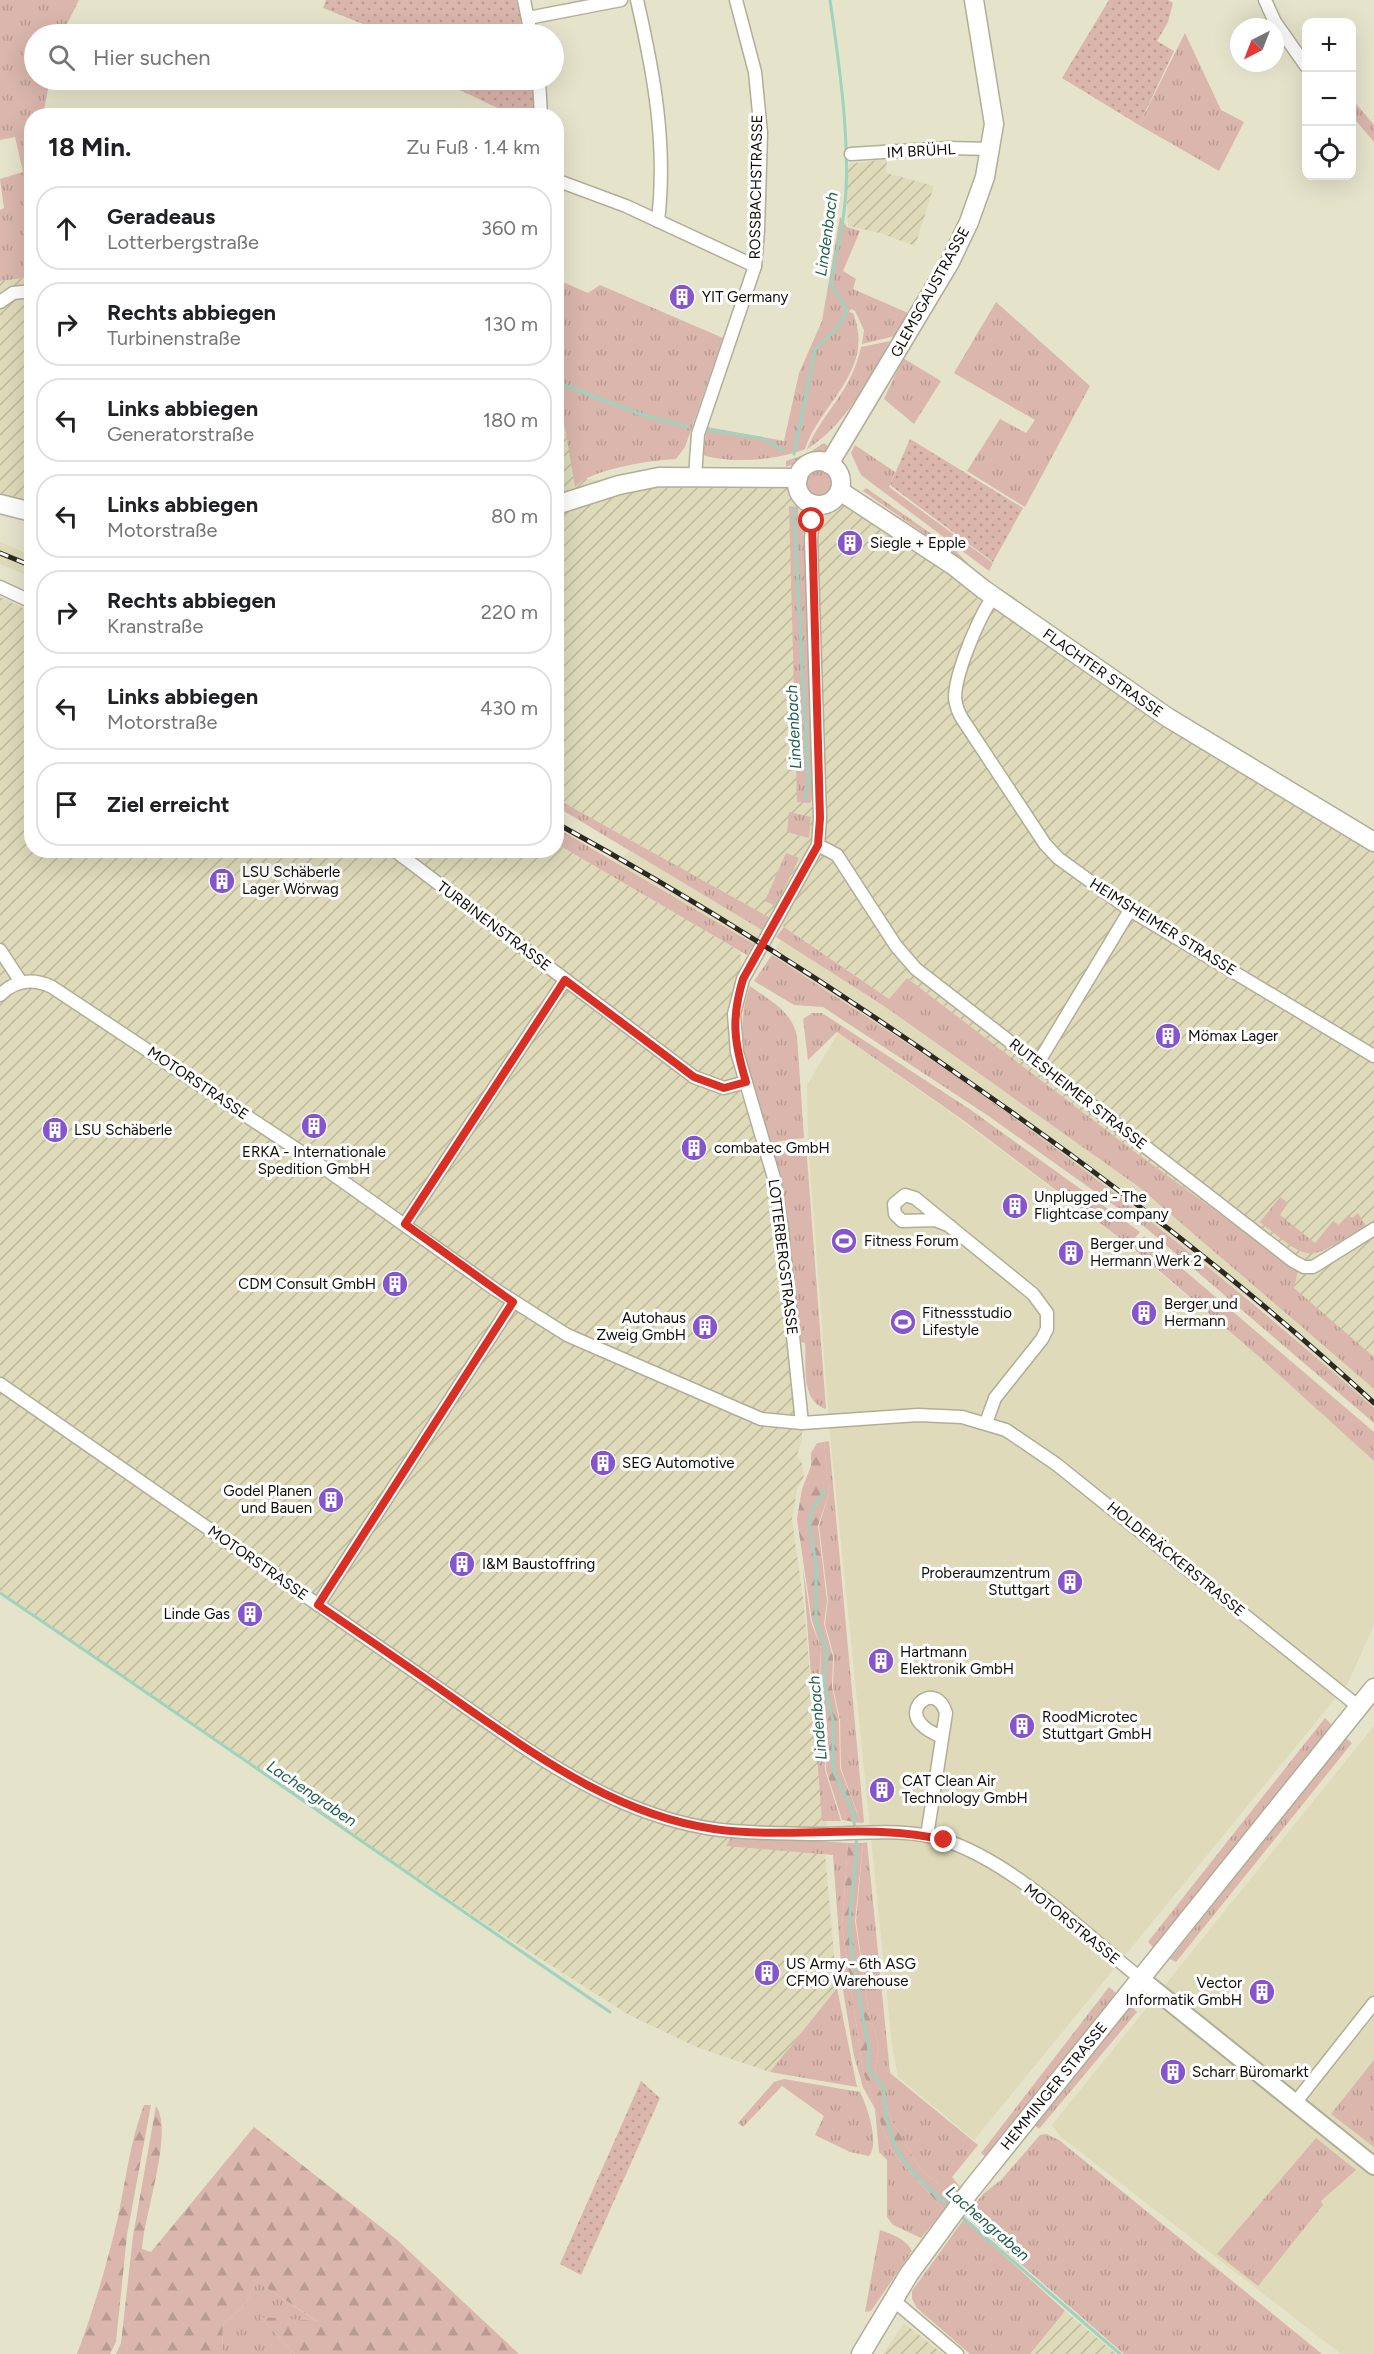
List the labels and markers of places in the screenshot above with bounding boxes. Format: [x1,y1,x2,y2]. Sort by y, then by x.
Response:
building icon: YIT Germany [667,282,697,312]
place label: YIT Germany [702,288,788,306]
building icon: Siegle + Epple [835,528,865,558]
place label: Siegle + Epple [870,534,966,552]
place label: LSU Schäberle Lager Wörwag [242,863,340,898]
building icon: LSU Schäberle Lager Wörwag [207,866,237,896]
building icon: Mömax Lager [1153,1021,1183,1051]
place label: Mömax Lager [1188,1027,1278,1045]
building icon: ERKA - Internationale Spedition GmbH [299,1111,329,1141]
building icon: LSU Schäberle [40,1115,70,1145]
place label: LSU Schäberle [74,1121,172,1139]
building icon: combatec GmbH [679,1133,709,1163]
place label: combatec GmbH [714,1139,830,1157]
place label: ERKA - Internationale Spedition GmbH [242,1143,386,1178]
place label: Unplugged - The Flightcase company [1034,1188,1169,1223]
building icon: Unplugged - The Flightcase company [1000,1191,1030,1221]
sports icon: Fitness Forum [829,1226,859,1256]
place label: Fitness Forum [864,1232,959,1250]
place label: Berger und Hermann Werk 2 [1090,1235,1202,1270]
building icon: Berger und Hermann Werk 2 [1056,1238,1086,1268]
building icon: CDM Consult GmbH [380,1269,410,1299]
place label: CDM Consult GmbH [238,1275,376,1293]
place label: Berger und Hermann [1164,1295,1238,1330]
building icon: Berger und Hermann [1129,1298,1159,1328]
place label: Fitnessstudio Lifestyle [922,1304,1012,1339]
sports icon: Fitnessstudio Lifestyle [888,1307,918,1337]
place label: Autohaus Zweig GmbH [596,1309,686,1344]
building icon: Autohaus Zweig GmbH [690,1312,720,1342]
building icon: SEG Automotive [588,1448,618,1478]
place label: SEG Automotive [622,1454,734,1472]
place label: Godel Planen und Bauen [223,1482,312,1517]
building icon: Godel Planen und Bauen [316,1485,346,1515]
building icon: I&M Baustoffring [447,1549,477,1579]
place label: I&M Baustoffring [482,1555,595,1573]
place label: Proberaumzentrum Stuttgart [921,1564,1050,1599]
building icon: Proberaumzentrum Stuttgart [1055,1567,1085,1597]
building icon: Linde Gas [235,1599,265,1629]
place label: Linde Gas [164,1605,230,1623]
place label: Hartmann Elektronik GmbH [900,1643,1014,1678]
building icon: Hartmann Elektronik GmbH [866,1646,896,1676]
place label: RoodMicrotec Stuttgart GmbH [1042,1708,1152,1743]
building icon: RoodMicrotec Stuttgart GmbH [1007,1711,1037,1741]
place label: CAT Clean Air Technology GmbH [902,1772,1028,1807]
building icon: CAT Clean Air Technology GmbH [867,1775,897,1805]
place label: US Army - 6th ASG CFMO Warehouse [786,1955,916,1990]
building icon: US Army - 6th ASG CFMO Warehouse [752,1958,782,1988]
place label: Vector Informatik GmbH [1126,1974,1242,2009]
building icon: Vector Informatik GmbH [1247,1977,1277,2007]
building icon: Scharr Büromarkt [1158,2057,1188,2087]
place label: Scharr Büromarkt [1192,2063,1309,2081]

